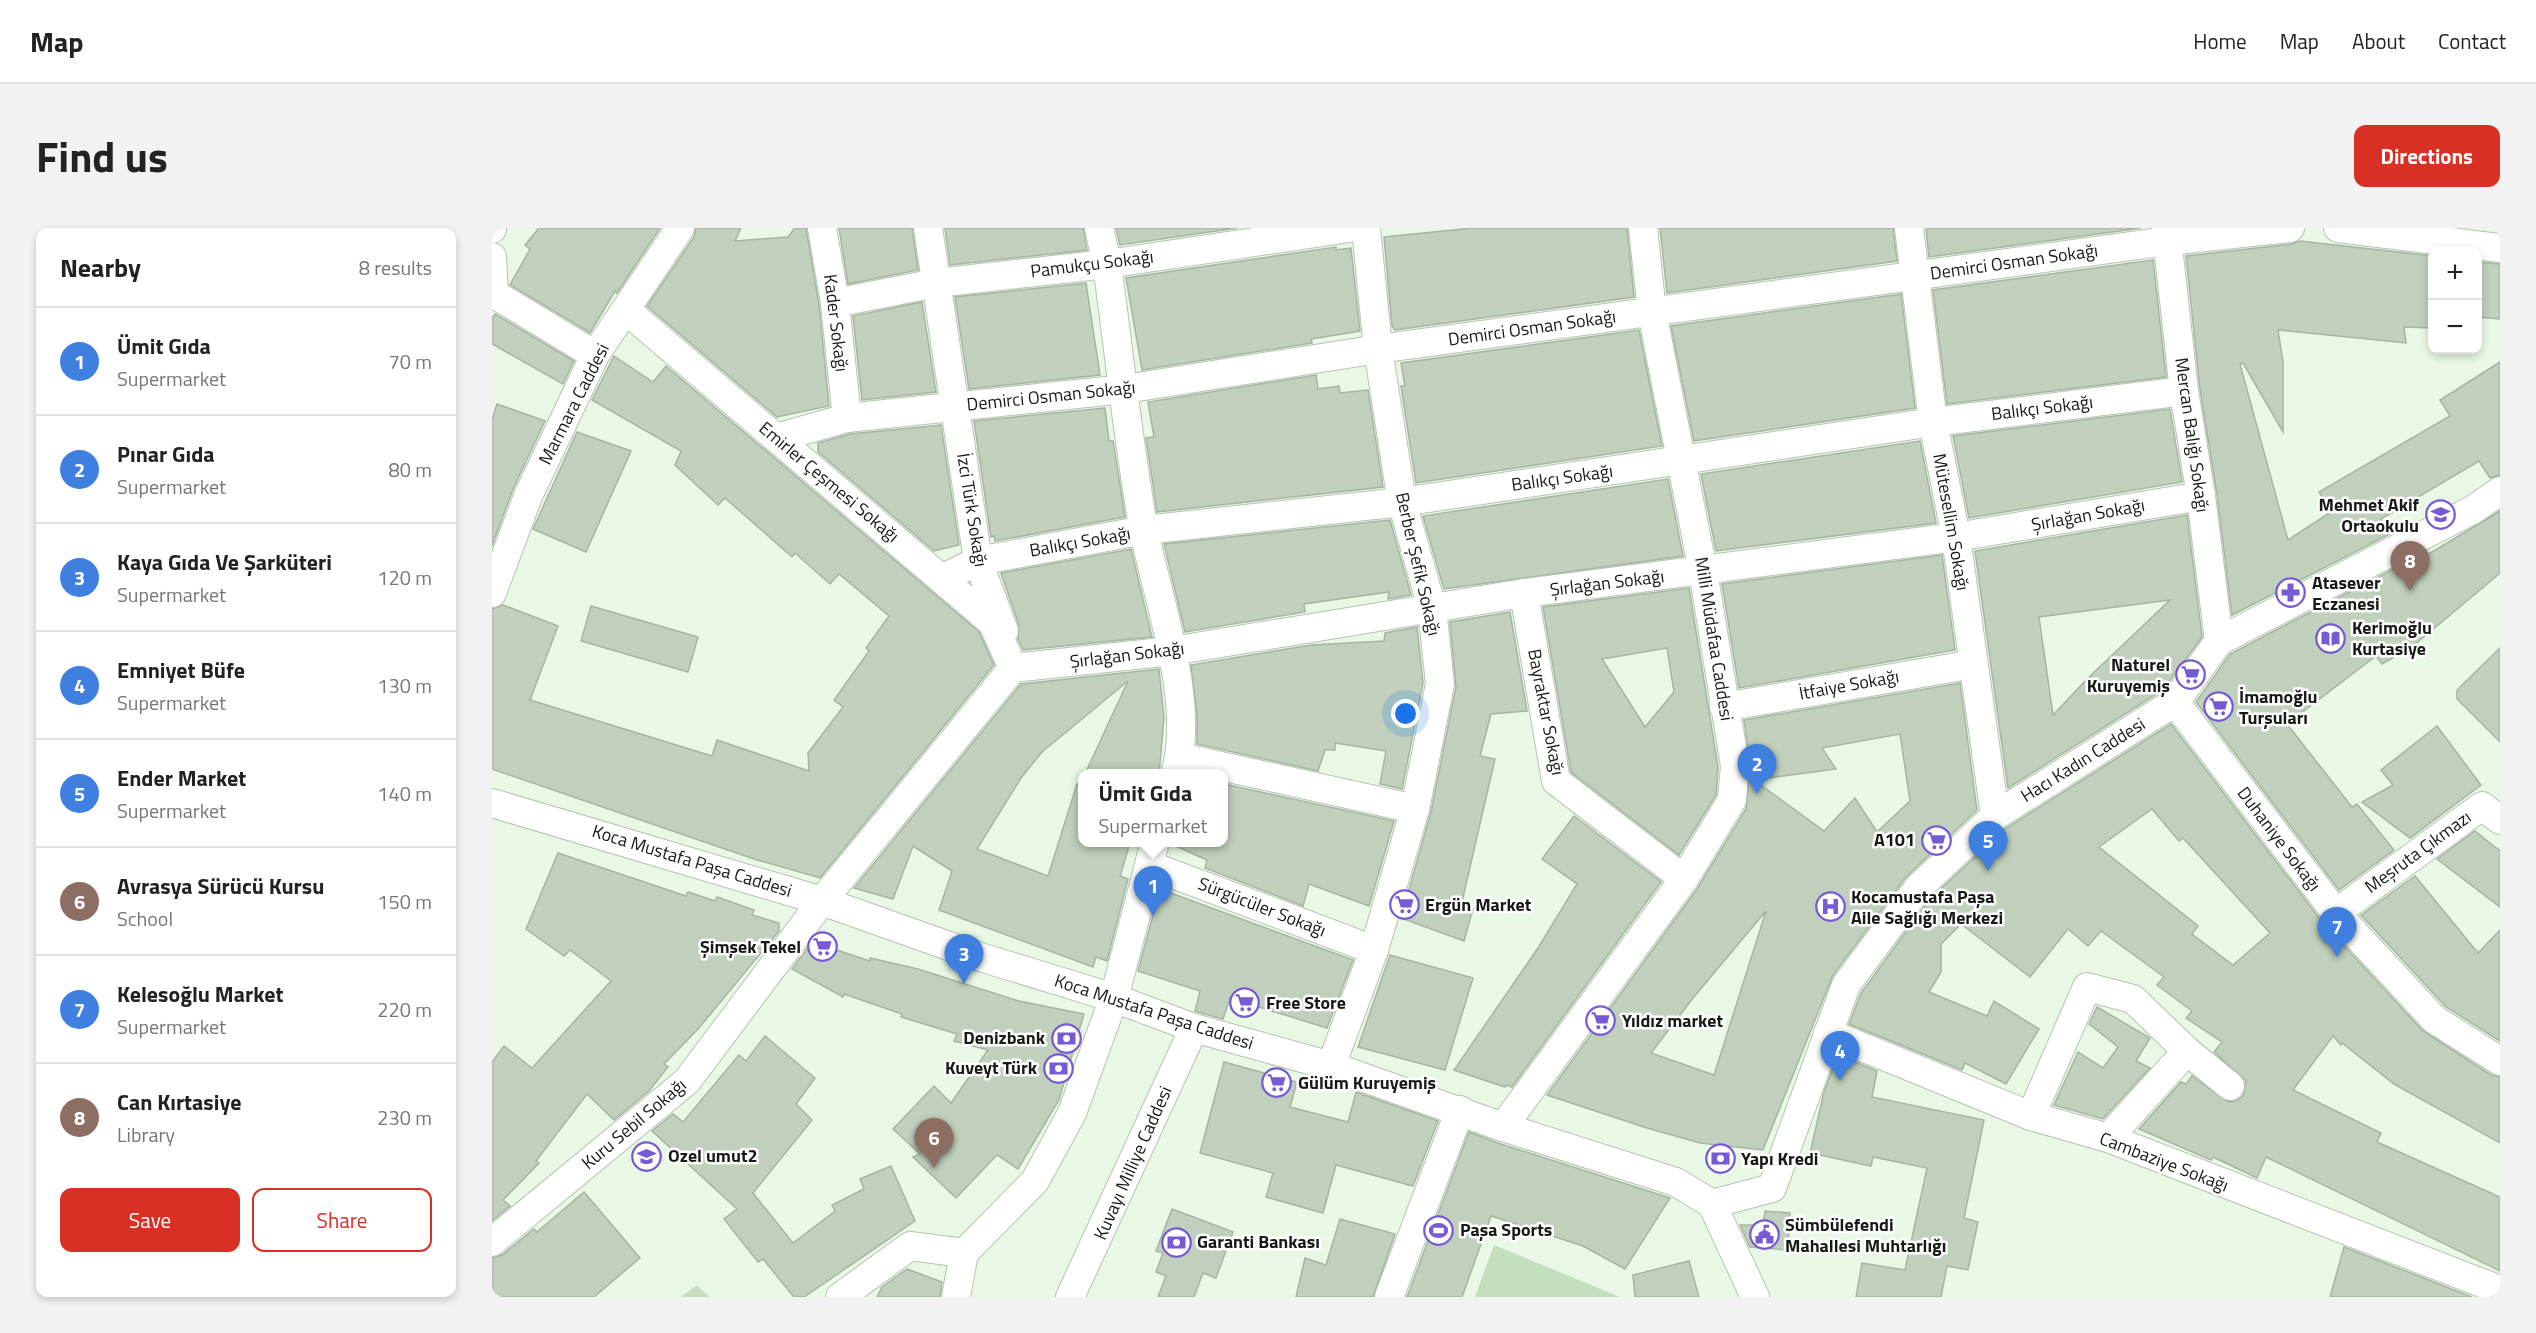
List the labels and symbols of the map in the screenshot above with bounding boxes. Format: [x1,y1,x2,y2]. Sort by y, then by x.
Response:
street label: Demirci Osman Sokağı [1928,236,2100,287]
street label: Pamukçu Sokağı [1029,243,1155,284]
street label: Kader Sokağı [817,273,856,373]
street label: Demirci Osman Sokağı [1446,302,1618,353]
street label: Marmara Caddesi [531,338,616,469]
street label: Mercan Balığı Sokağı [2168,356,2217,514]
street label: Demirci Osman Sokağı [965,373,1137,418]
street label: Balıkçı Sokağı [1989,388,2094,427]
street label: Emirler Çeşmesi Sokağı [753,415,905,549]
street label: İzci Türk Sokağı [950,451,995,569]
street label: Mütesellim Sokağı [1926,451,1977,593]
street label: Balıkçı Sokağı [1509,457,1615,498]
street label: Berber Şefik Sokağı [1389,489,1448,638]
street label: Şırlağan Sokağı [2029,491,2147,538]
place label: Mehmet Akif Ortaokulu [2319,491,2420,539]
school or university icon: Mehmet Akif Ortaokulu [2424,499,2456,531]
street label: Balıkçı Sokağı [1027,519,1133,564]
pin: 8 [2390,542,2430,591]
street label: Milli Müdafaa Caddesi [1688,555,1741,723]
street label: Şırlağan Sokağı [1548,562,1666,603]
place label: Atasever Eczanesi [2312,569,2381,617]
pharmacy icon: Atasever Eczanesi [2275,577,2307,609]
place label: Kerimoğlu Kurtasiye [2352,614,2432,662]
library icon: Kerimoğlu Kurtasiye [2315,622,2347,654]
street label: Şırlağan Sokağı [1068,634,1186,675]
street label: Bayraktar Sokağı [1521,646,1572,777]
place label: Naturel Kuruyemiş [2087,651,2170,699]
supermarket icon: Naturel Kuruyemiş [2175,659,2207,691]
street label: İtfaiye Sokağı [1797,662,1901,707]
place label: İmamoğlu Turşuları [2239,683,2318,731]
supermarket icon: İmamoğlu Turşuları [2202,691,2234,723]
your location [1391,699,1420,728]
street label: Hacı Kadın Caddesi [2015,710,2150,809]
pin: 2 [1738,744,1776,794]
street label: Duhaniye Sokağı [2231,781,2328,897]
street label: Meşruta Çıkmazı [2359,804,2477,900]
street label: Koca Mustafa Paşa Caddesi [589,817,795,904]
pin: 5 [1968,822,2008,871]
supermarket icon: A101 [1920,824,1952,856]
place label: A101 [1874,826,1915,853]
pin: 1 [1134,866,1172,916]
street label: Sürgücüler Sokağı [1194,870,1330,943]
place label: Kocamustafa Paşa Aile Sağlığı Merkezi [1851,883,2003,931]
supermarket icon: Ergün Market [1388,889,1420,921]
place label: Ergün Market [1425,891,1532,918]
hospital icon: Kocamustafa Paşa Aile Sağlığı Merkezi [1814,891,1846,923]
pin: 7 [2318,908,2356,957]
supermarket icon: Şimşek Tekel [806,931,838,963]
place label: Şimşek Tekel [700,933,801,960]
pin: 3 [944,934,984,984]
street label: Koca Mustafa Paşa Caddesi [1051,967,1257,1056]
supermarket icon: Free Store [1229,987,1261,1019]
place label: Free Store [1266,989,1346,1016]
supermarket icon: Yıldız market [1585,1005,1617,1037]
place label: Yıldız market [1622,1007,1723,1034]
bank icon: Denizbank [1050,1022,1082,1054]
place label: Denizbank [963,1024,1046,1051]
pin: 4 [1820,1032,1860,1081]
bank icon: Kuveyt Türk [1042,1052,1074,1084]
place label: Kuveyt Türk [945,1054,1038,1081]
supermarket icon: Gülüm Kuruyemiş [1261,1067,1293,1099]
place label: Gülüm Kuruyemiş [1298,1069,1436,1096]
street label: Kuru Sebil Sokağı [575,1072,692,1176]
street label: Kuvayı Milliye Caddesi [1086,1082,1179,1244]
pin: 6 [914,1118,954,1168]
street label: Cambaziye Sokağı [2096,1125,2233,1199]
school or university icon: Ozel umut2 [631,1140,663,1172]
place label: Ozel umut2 [668,1142,758,1169]
bank icon: Yapı Kredi [1704,1143,1736,1175]
place label: Yapı Kredi [1741,1145,1818,1172]
place label: Sümbülefendi Mahallesi Muhtarlığı [1785,1211,1946,1259]
sports icon: Paşa Sports [1423,1214,1455,1246]
place label: Paşa Sports [1460,1216,1552,1243]
public building icon: Sümbülefendi Mahallesi Muhtarlığı [1748,1219,1780,1251]
bank icon: Garanti Bankası [1160,1226,1192,1258]
place label: Garanti Bankası [1197,1228,1320,1255]

